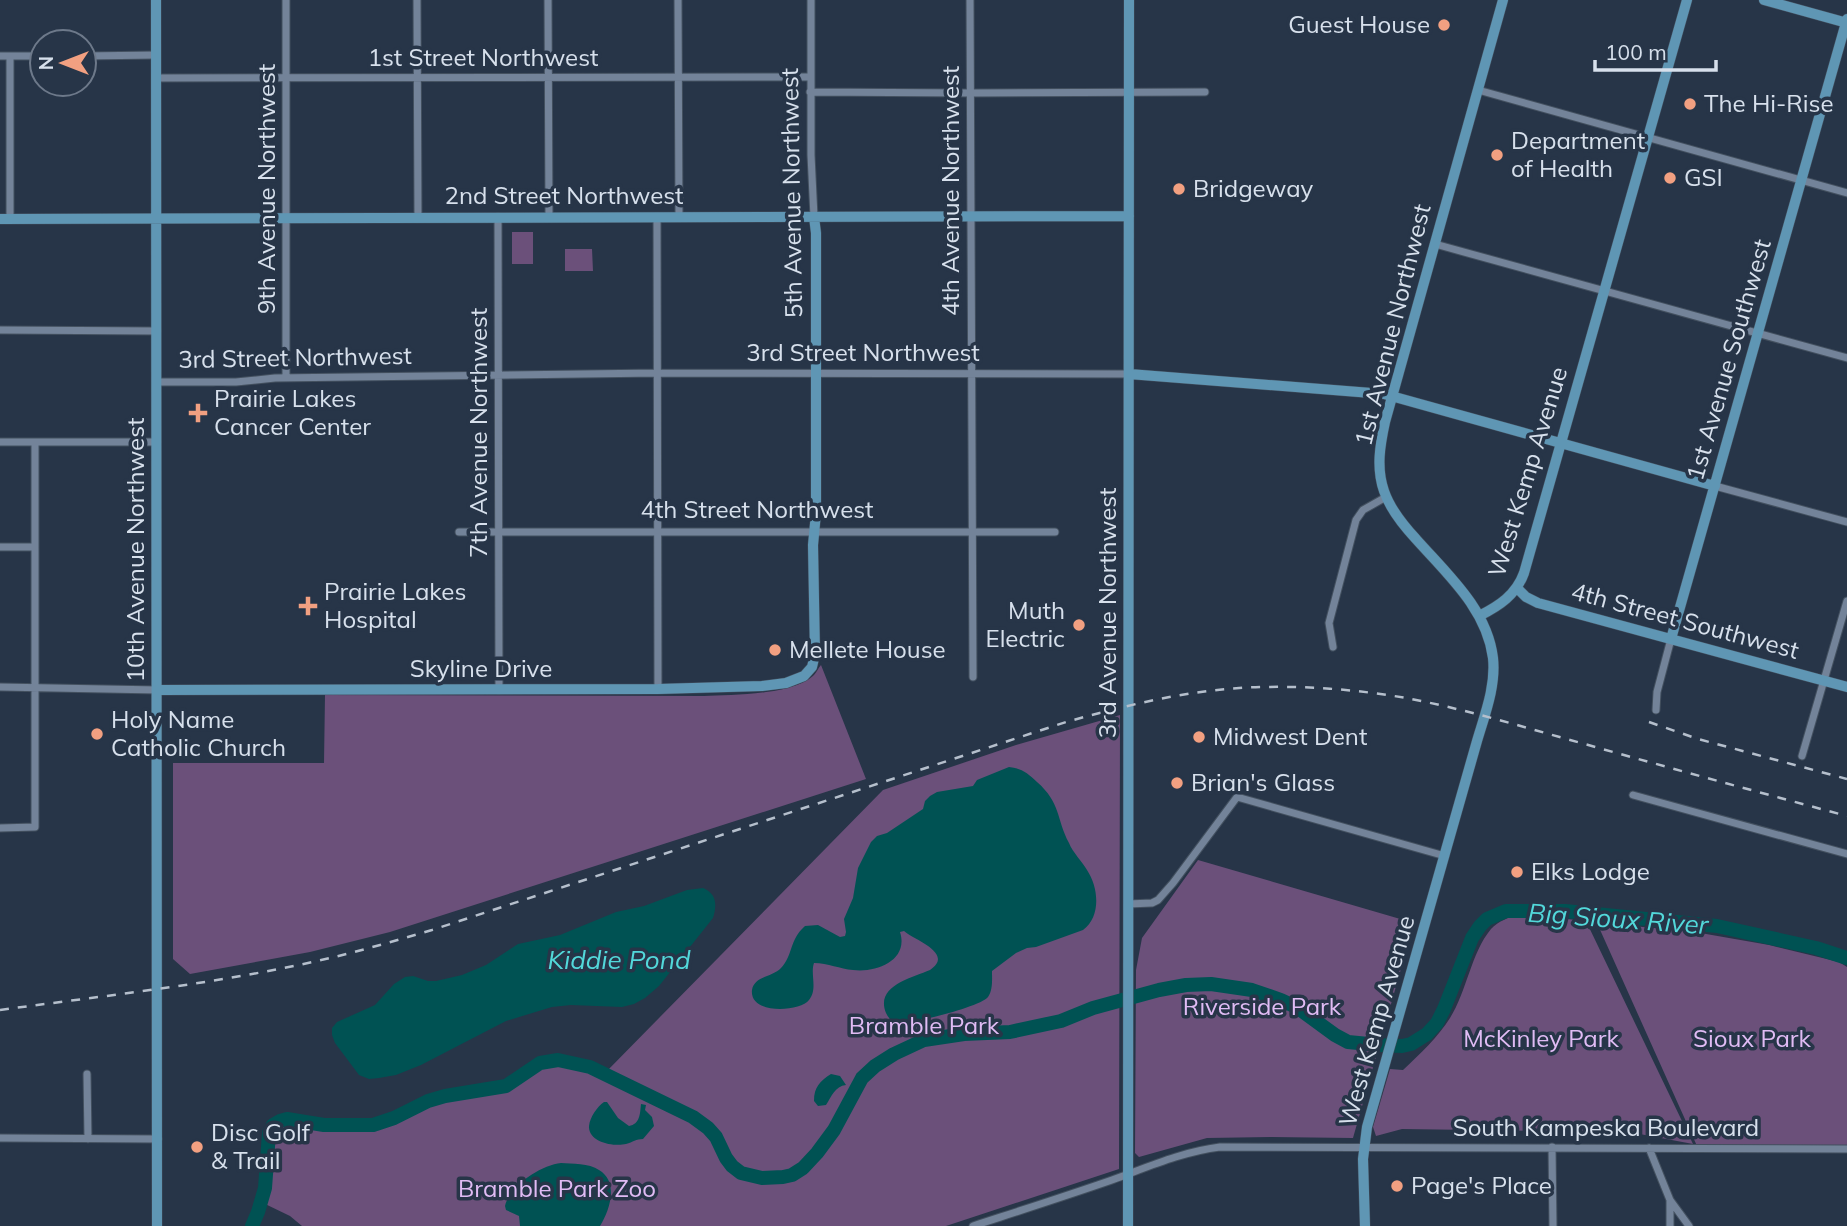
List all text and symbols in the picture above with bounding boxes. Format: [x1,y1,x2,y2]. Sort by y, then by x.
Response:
place label: Guest House [1288,9,1430,39]
marker: Guest House [1436,17,1452,33]
north arrow [28,28,98,98]
scale bar [1595,28,1716,72]
text: 100 m [1605,39,1667,65]
street label: 1st Street Northwest [368,42,598,72]
text: N [34,56,58,70]
street label: 9th Avenue Northwest [251,64,281,314]
street label: 4th Avenue Northwest [935,66,965,316]
street label: 5th Avenue Northwest [774,68,808,318]
place label: The Hi-Rise [1704,88,1834,118]
marker: The Hi-Rise [1682,96,1698,112]
place label: Department of Health [1511,125,1645,183]
marker: Department of Health [1489,147,1505,163]
place label: GSI [1684,162,1723,192]
marker: GSI [1662,170,1678,186]
place label: Bridgeway [1193,173,1313,203]
street label: 2nd Street Northwest [444,180,684,210]
marker: Bridgeway [1171,181,1187,197]
street label: 1st Avenue Northwest [1347,201,1437,449]
street label: 1st Avenue Southwest [1679,236,1777,484]
street label: 7th Avenue Northwest [463,308,493,558]
street label: 3rd Street Northwest [746,337,980,367]
street label: 3rd Street Northwest [178,340,412,374]
street label: West Kemp Avenue [1481,363,1573,580]
place label: Prairie Lakes Cancer Center [214,383,371,441]
marker: Prairie Lakes Cancer Center [188,403,208,423]
street label: 10th Avenue Northwest [120,418,150,682]
street label: 3rd Avenue Northwest [1092,488,1122,738]
street label: 4th Street Northwest [640,494,874,524]
street label: 4th Street Southwest [1568,575,1802,665]
place label: Prairie Lakes Hospital [324,576,466,634]
place label: Muth Electric [986,595,1065,653]
marker: Prairie Lakes Hospital [298,596,318,616]
marker: Muth Electric [1071,617,1087,633]
place label: Mellete House [789,634,946,664]
marker: Mellete House [767,642,783,658]
street label: Skyline Drive [410,653,552,683]
place label: Holy Name Catholic Church [111,704,286,762]
place label: Midwest Dent [1213,721,1367,751]
marker: Holy Name Catholic Church [89,726,105,742]
marker: Midwest Dent [1191,729,1207,745]
place label: Brian's Glass [1191,767,1335,797]
marker: Brian's Glass [1169,775,1185,791]
place label: Elks Lodge [1531,856,1650,886]
marker: Elks Lodge [1509,864,1525,880]
water label: Big Sioux River [1527,896,1711,941]
street label: West Kemp Avenue [1332,912,1421,1130]
water label: Kiddie Pond [547,943,691,976]
park label: Riverside Park [1183,991,1342,1021]
park label: Bramble Park [849,1010,1000,1040]
park label: McKinley Park [1463,1023,1619,1053]
park label: Sioux Park [1693,1023,1812,1053]
street label: South Kampeska Boulevard [1453,1112,1759,1142]
place label: Disc Golf & Trail [211,1117,311,1175]
marker: Disc Golf & Trail [189,1139,205,1155]
place label: Page's Place [1411,1170,1552,1200]
park label: Bramble Park Zoo [458,1173,656,1203]
marker: Page's Place [1389,1178,1405,1194]

